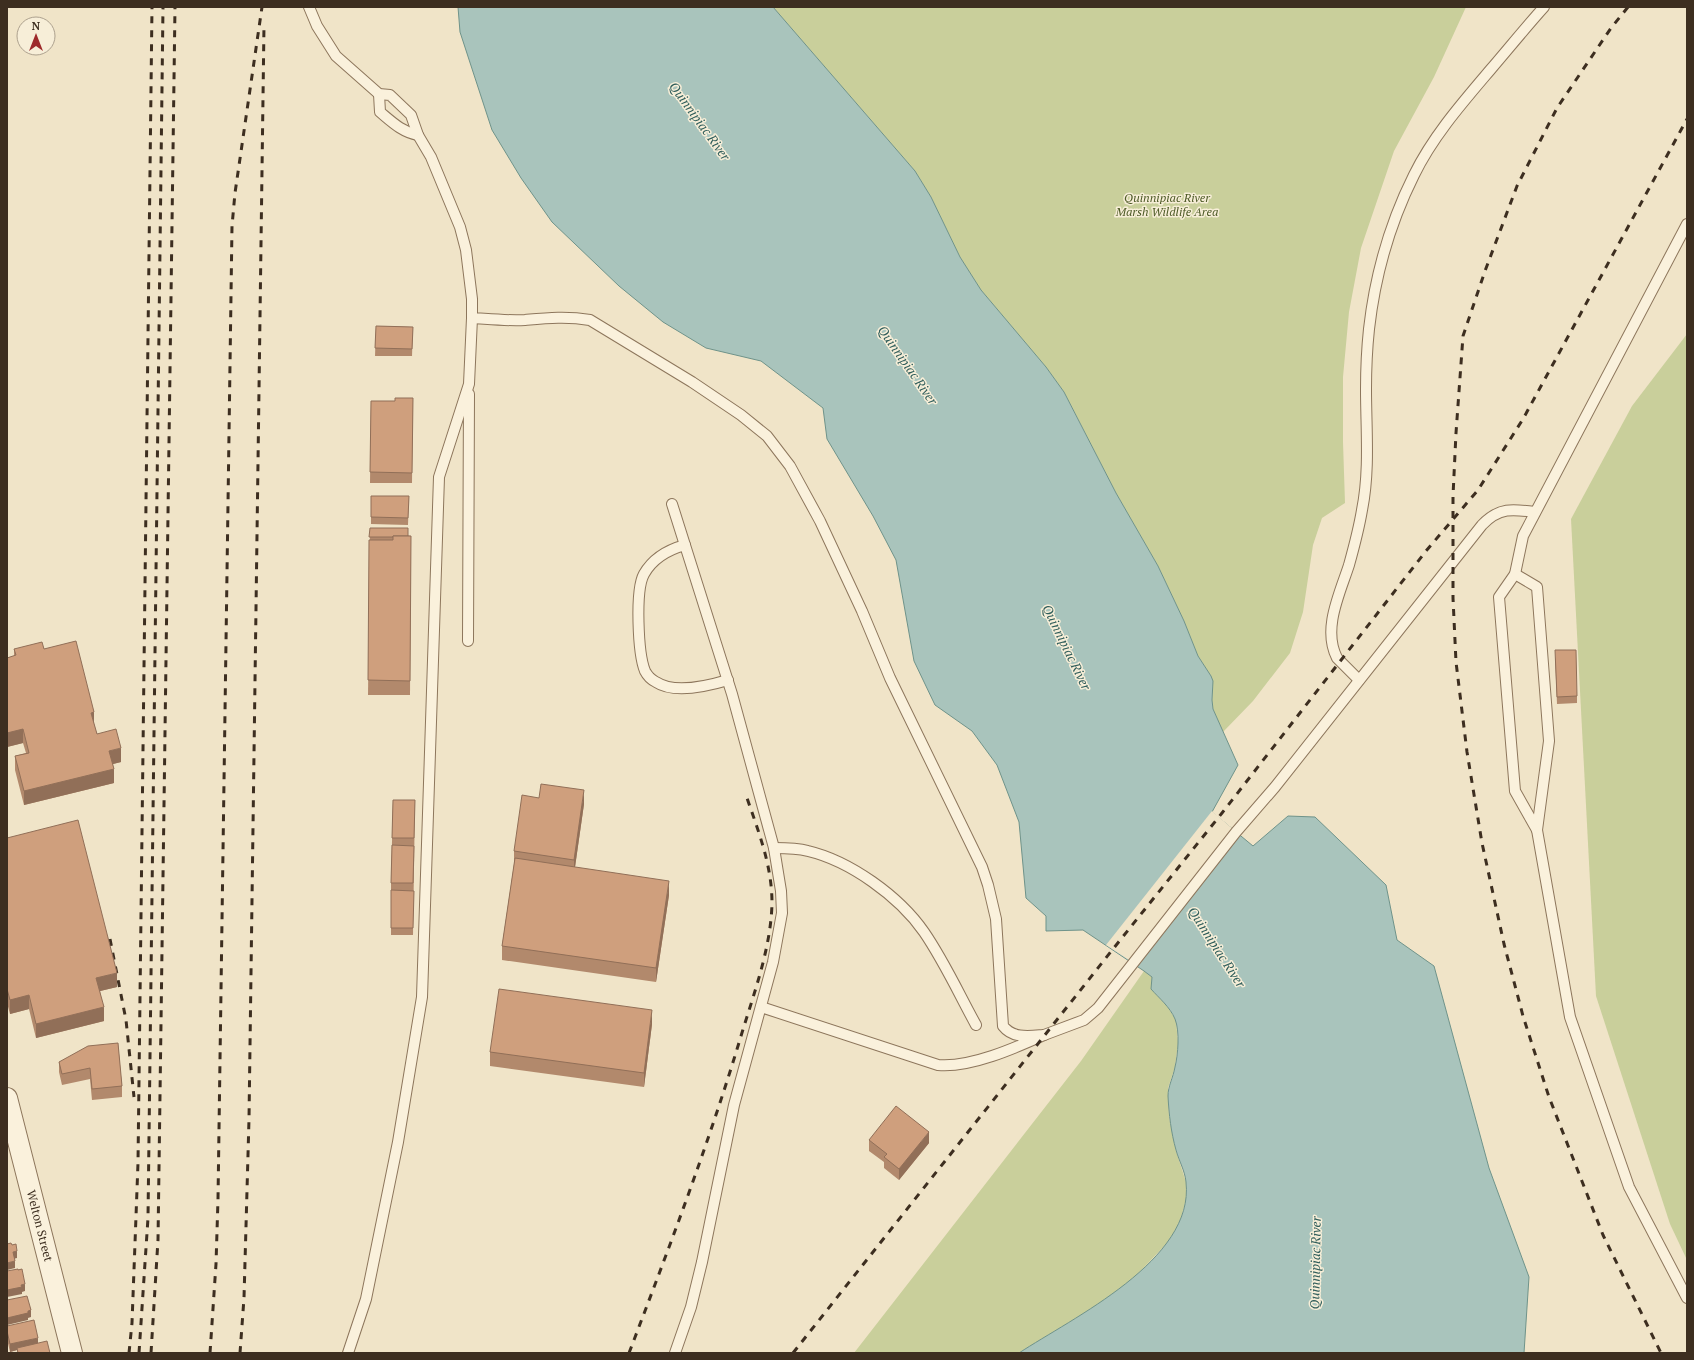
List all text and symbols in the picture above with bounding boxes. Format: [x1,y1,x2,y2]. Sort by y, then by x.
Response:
north arrow [16,16,56,56]
text: N [32,19,41,33]
water label: Quinnipiac River [665,78,735,165]
park label: Quinnipiac River Marsh Wildlife Area [1115,190,1218,219]
water label: Quinnipiac River [874,322,943,409]
water label: Quinnipiac River [1039,601,1096,694]
water label: Quinnipiac River [1184,903,1250,992]
street label: Welton Street [24,1188,57,1264]
water label: Quinnipiac River [1305,1215,1325,1310]

